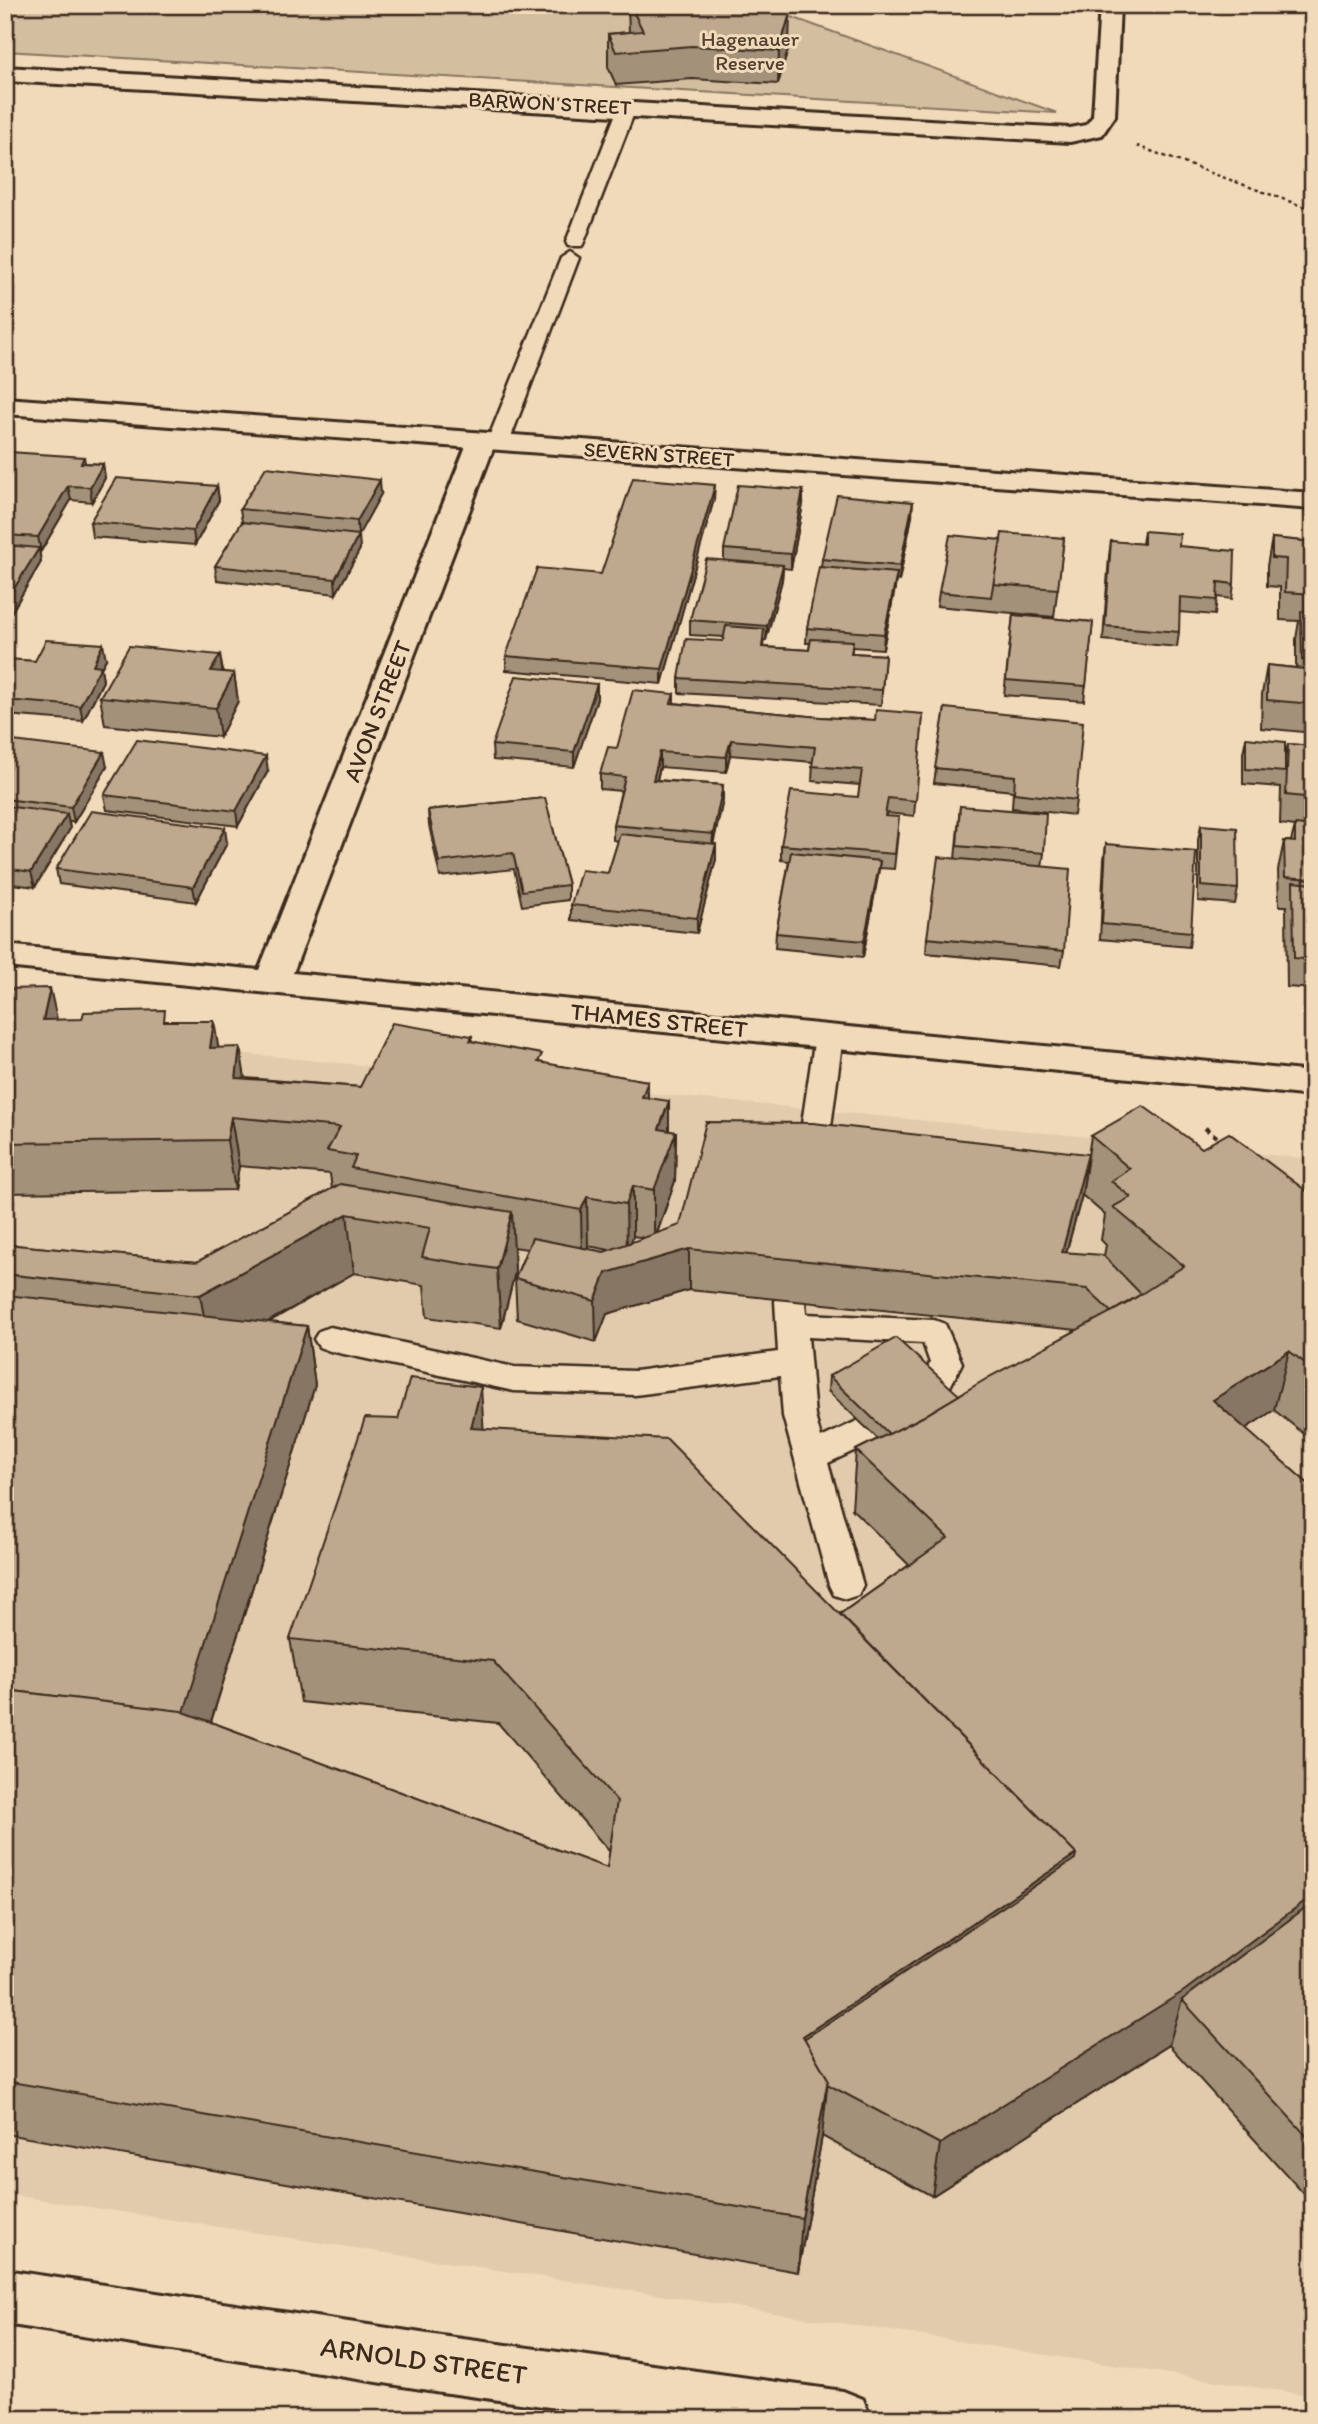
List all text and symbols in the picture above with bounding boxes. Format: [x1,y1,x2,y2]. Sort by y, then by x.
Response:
park label: Hagenauer Reserve [701,26,800,75]
street label: BARWON STREET [468,86,632,120]
street label: SEVERN STREET [583,436,735,472]
street label: AVON STREET [337,636,417,786]
street label: THAMES STREET [569,996,750,1044]
street label: ARNOLD STREET [319,2329,530,2391]

